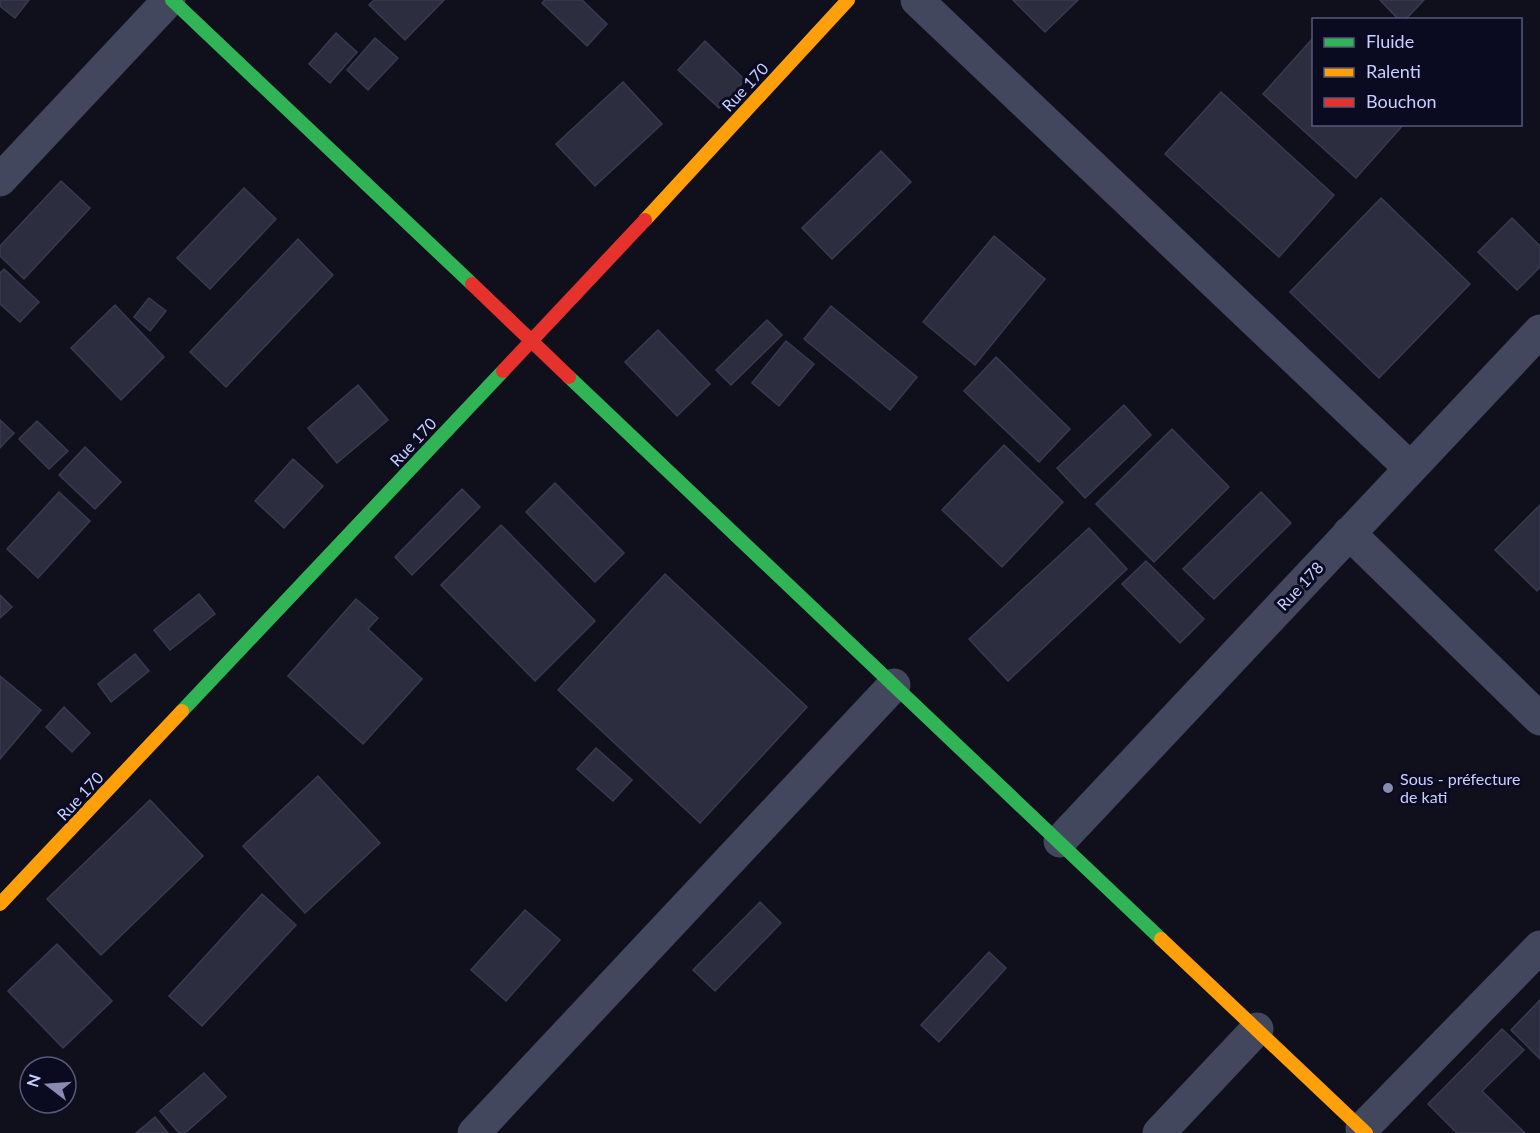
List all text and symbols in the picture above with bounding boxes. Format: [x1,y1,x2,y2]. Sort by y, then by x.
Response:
legend [1312,18,1522,126]
text: Fluide [1366,30,1414,52]
street label: Rue 170 [718,59,772,115]
text: Ralenti [1366,60,1421,82]
text: Bouchon [1366,90,1437,112]
street label: Rue 170 [386,414,440,470]
street label: Rue 178 [1273,558,1327,614]
street label: Rue 170 [53,768,107,824]
place label: Sous - préfecture de kati [1400,769,1521,806]
marker: Sous - préfecture de kati [1381,781,1395,795]
north arrow [18,1055,78,1115]
text: N [22,1072,44,1089]

